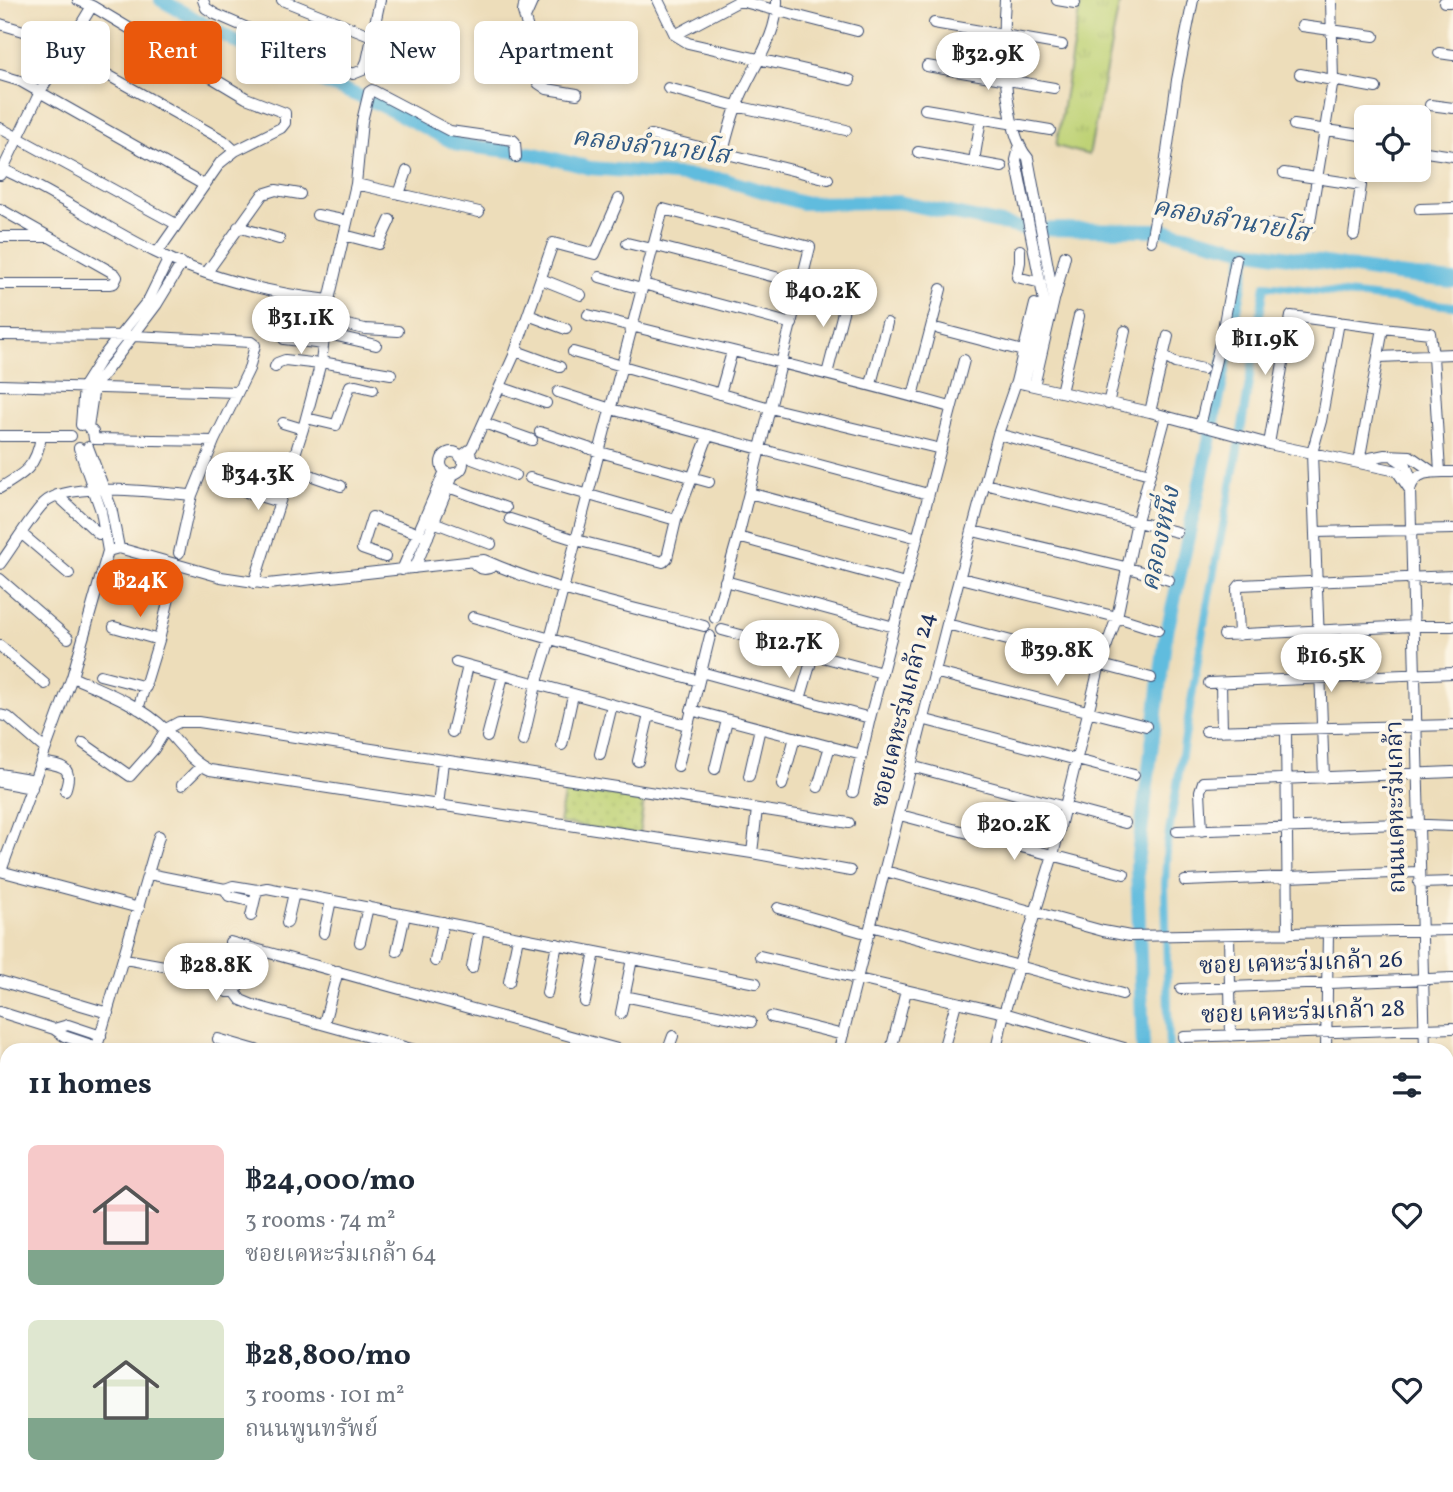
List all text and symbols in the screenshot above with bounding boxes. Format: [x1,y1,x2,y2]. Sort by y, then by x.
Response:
chip: Buy [21,21,110,84]
chip: Rent [124,21,222,84]
chip: Filters [236,21,351,84]
chip: New [365,21,460,84]
chip: Apartment [474,21,638,84]
pin: ฿32.9K [931,32,1045,92]
text: ฿32.9K [952,39,1024,71]
map controls [1354,105,1431,182]
button: locate [1354,105,1431,182]
water label: คลองลำนายโส [570,117,735,175]
water label: คลองลำนายโส [1150,188,1316,253]
pin: ฿40.2K [766,270,880,329]
text: ฿40.2K [785,276,861,308]
pin: ฿31.1K [244,296,358,356]
text: ฿31.1K [268,303,334,335]
pin: ฿11.9K [1208,318,1322,377]
text: ฿11.9K [1231,324,1299,356]
pin: ฿34.3K [201,452,315,512]
text: ฿34.3K [222,459,295,491]
water label: คลองหนึ่ง [1129,481,1190,595]
pin: ฿24K [99,560,181,619]
text: ฿24K [112,566,168,598]
street label: ซอยเคหะร่มเกล้า 24 [863,608,945,812]
pin: ฿12.7K [732,620,846,680]
text: ฿12.7K [755,627,823,659]
pin: ฿39.8K [1000,628,1114,688]
pin: ฿16.5K [1274,634,1388,694]
text: ฿39.8K [1021,635,1093,667]
text: ฿16.5K [1297,641,1365,673]
street label: ถนนเคหะร่มเกล้า [1378,720,1416,894]
pin: ฿20.2K [957,802,1071,862]
text: ฿20.2K [977,809,1051,841]
street label: ซอย เคหะร่มเกล้า 26 [1198,943,1404,985]
pin: ฿28.8K [159,944,273,1003]
text: ฿28.8K [180,950,252,982]
street label: ซอย เคหะร่มเกล้า 28 [1200,992,1406,1034]
text: 11 homes [28,1064,152,1106]
icon: filters [1388,1066,1426,1104]
text: ฿24,000/mo [245,1160,415,1202]
icon: home [84,1173,168,1257]
icon: heart [1388,1196,1426,1234]
text: 3 rooms · 74 m² [245,1205,395,1237]
text: ซอยเคหะร่มเกล้า 64 [245,1239,437,1271]
text: ฿28,800/mo [245,1335,411,1377]
icon: home [84,1348,168,1432]
icon: heart [1388,1371,1426,1409]
text: 3 rooms · 101 m² [245,1380,405,1412]
text: ถนนพูนทรัพย์ [245,1414,378,1446]

